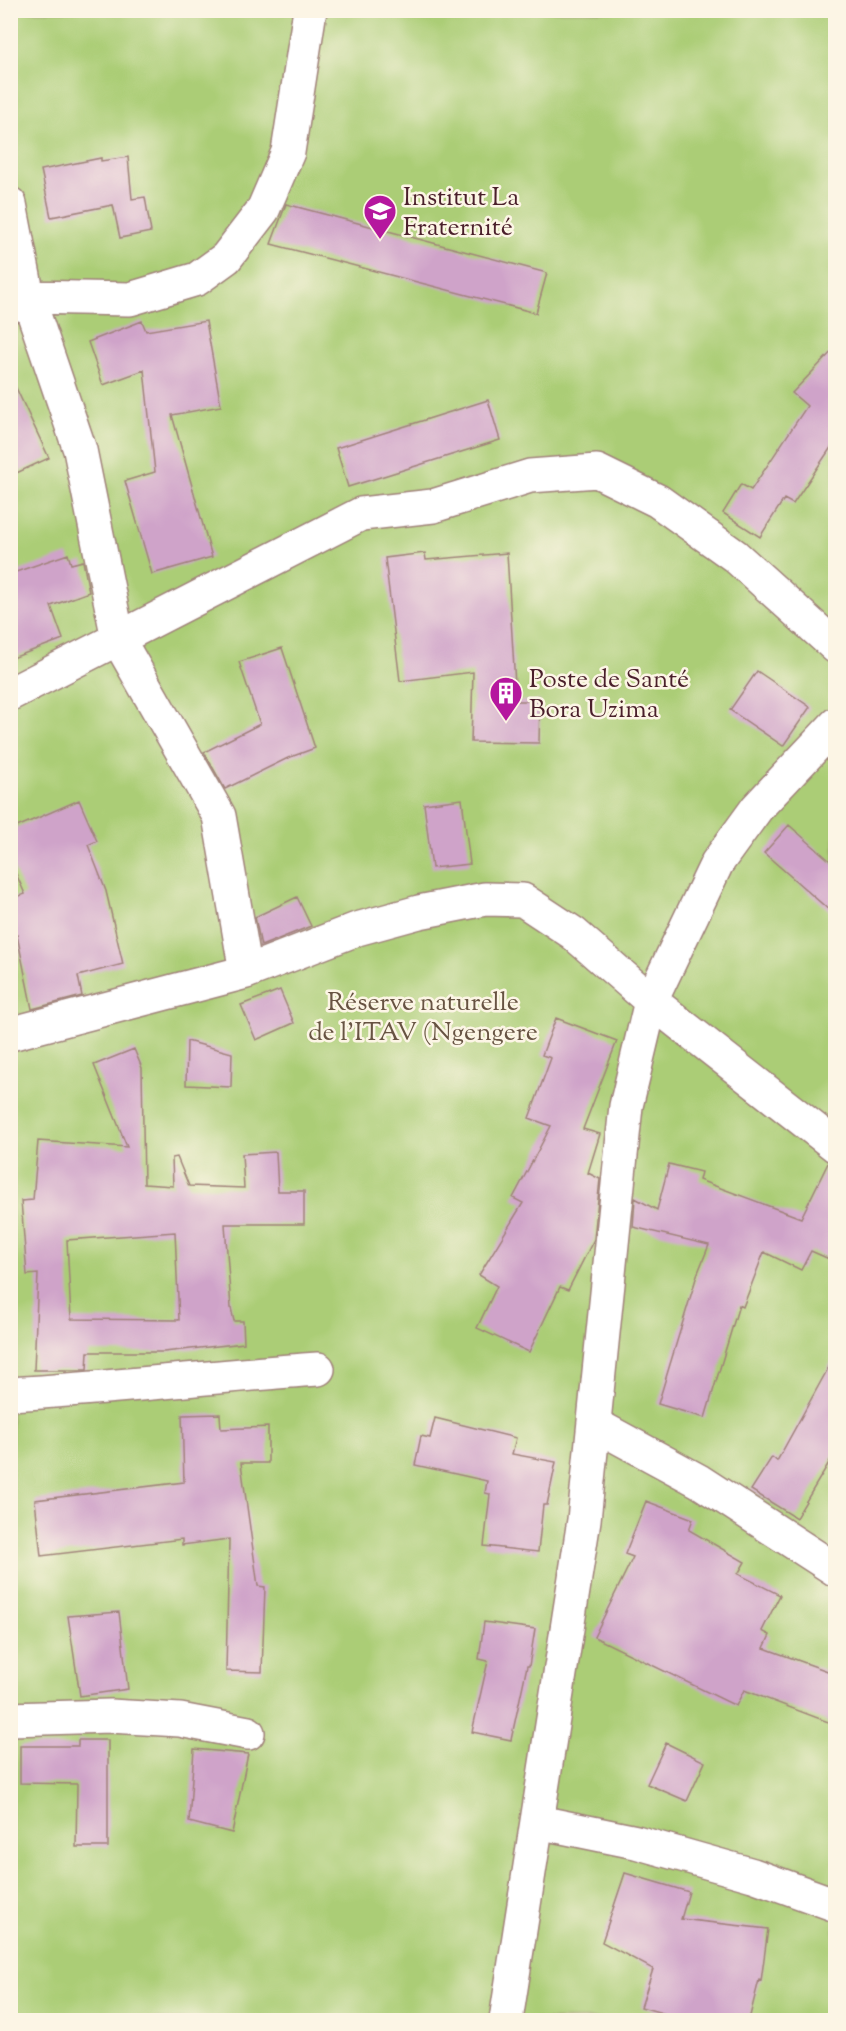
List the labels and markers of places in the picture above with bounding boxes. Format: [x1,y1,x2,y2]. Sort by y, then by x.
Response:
place label: Institut La Fraternité [403,180,519,247]
school or university icon: Institut La Fraternité [362,193,398,240]
place label: Poste de Santé Bora Uzima [529,662,689,729]
building icon: Poste de Santé Bora Uzima [488,675,524,722]

